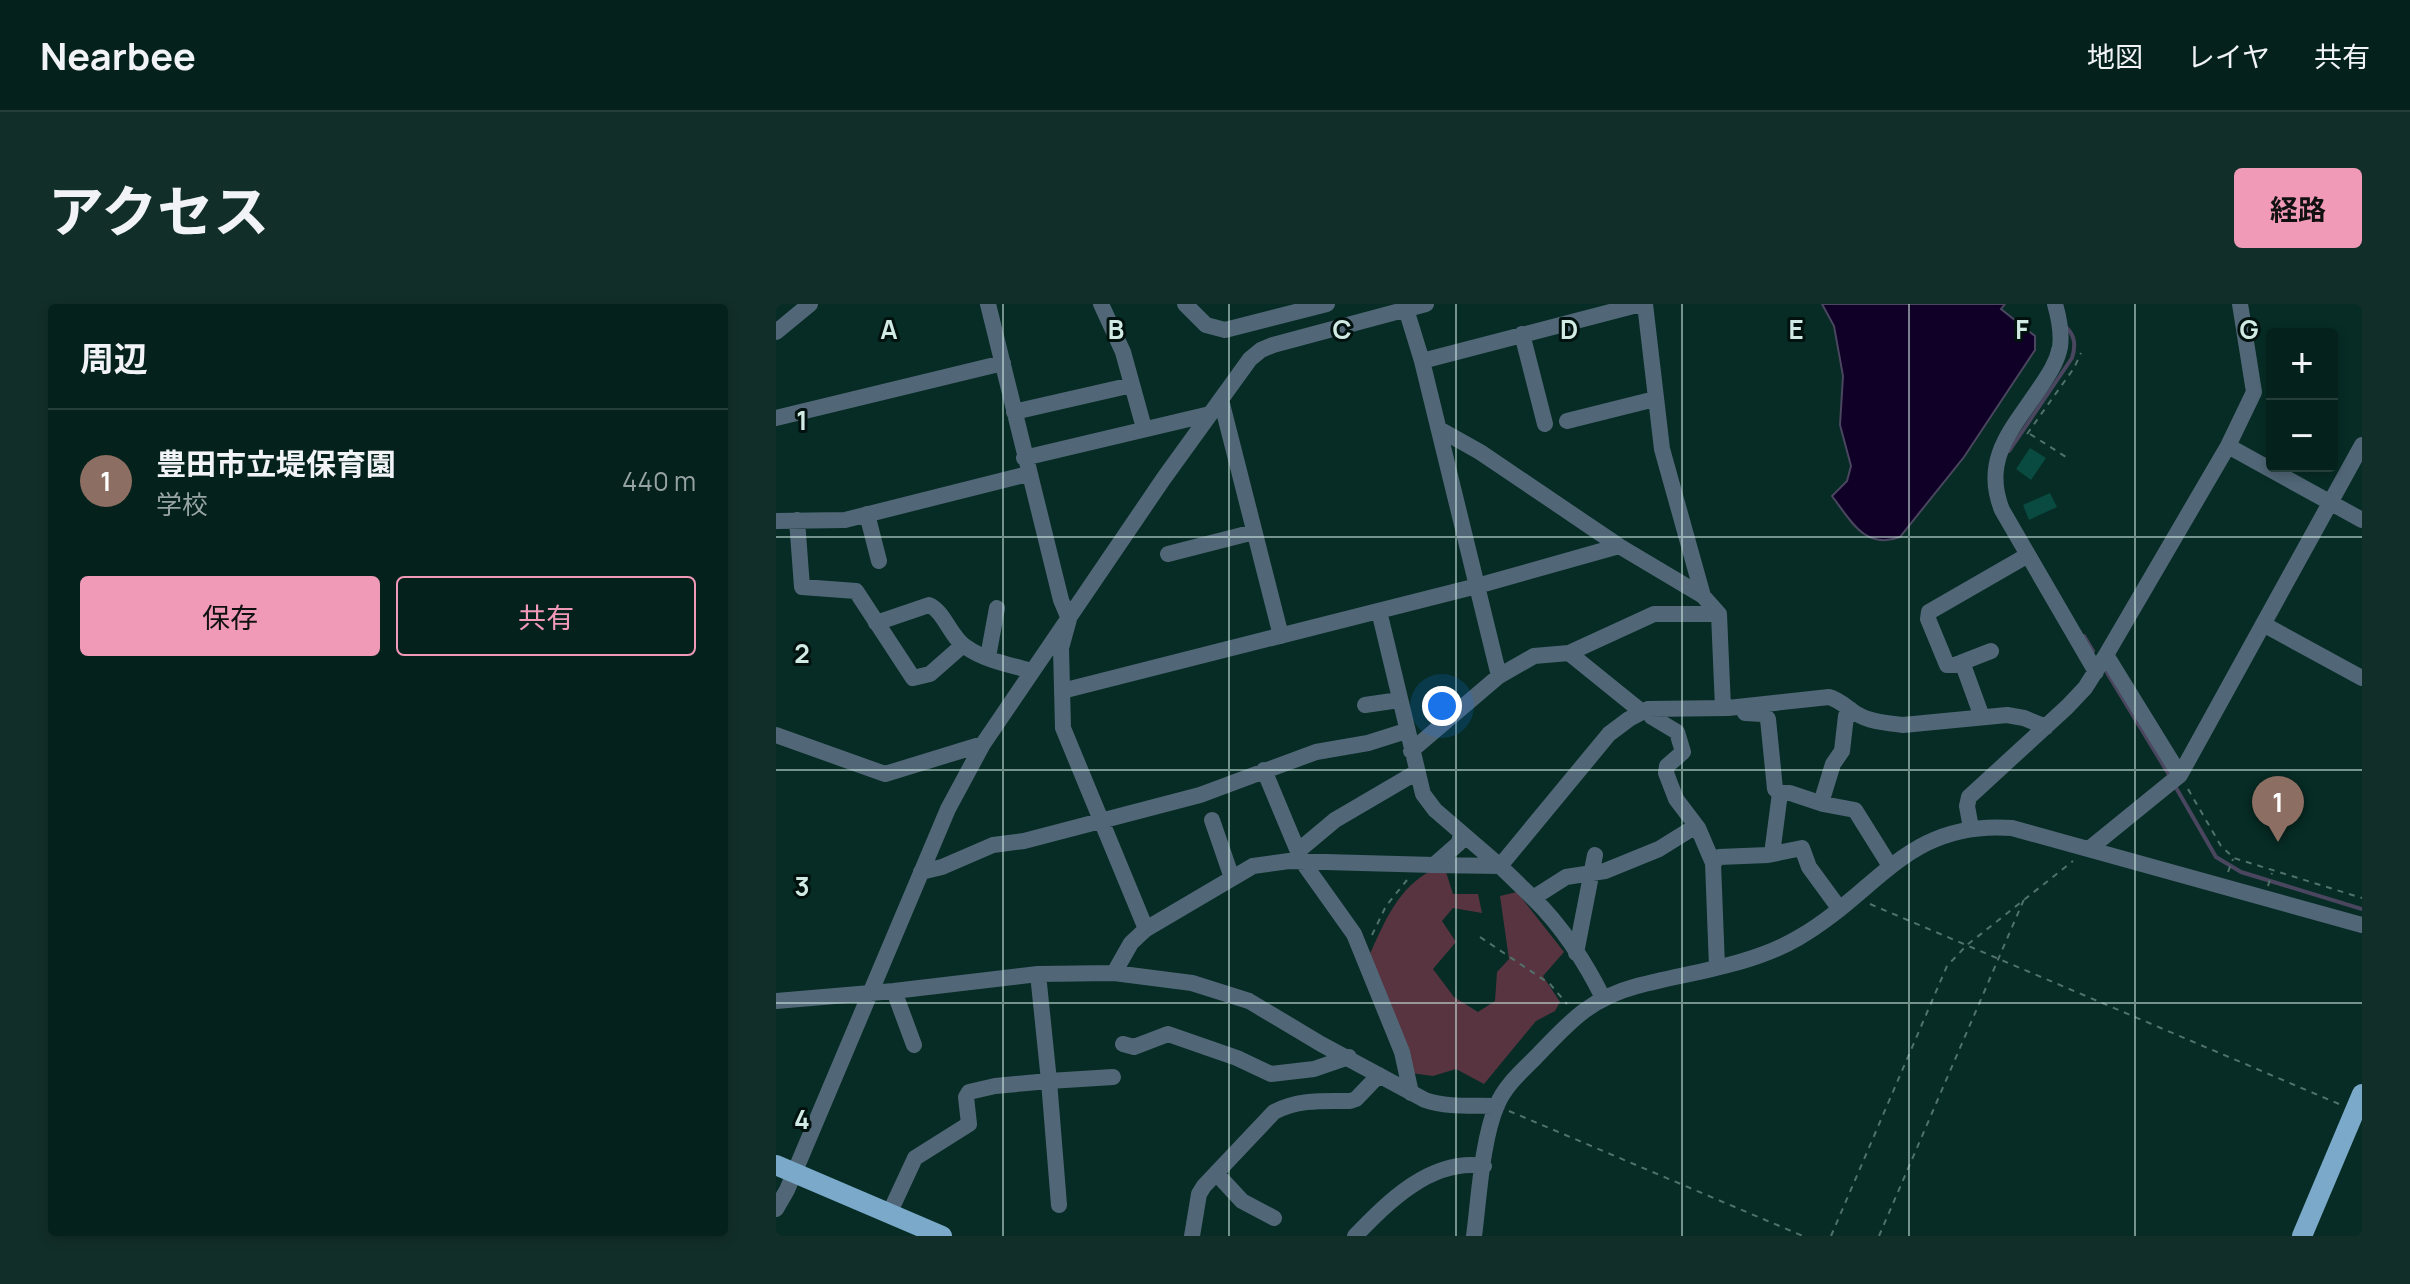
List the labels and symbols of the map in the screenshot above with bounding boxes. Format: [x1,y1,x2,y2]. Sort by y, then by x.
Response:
text: A [880,311,898,347]
text: B [1108,311,1124,347]
text: C [1332,311,1352,347]
text: D [1560,311,1578,347]
text: E [1788,311,1804,347]
text: F [2015,311,2029,347]
text: G [2239,311,2259,347]
text: 1 [796,402,808,438]
text: 2 [794,635,810,671]
your location [1422,686,1462,726]
pin: 1 [2252,776,2304,842]
text: 3 [794,868,810,904]
text: 4 [794,1101,810,1137]

